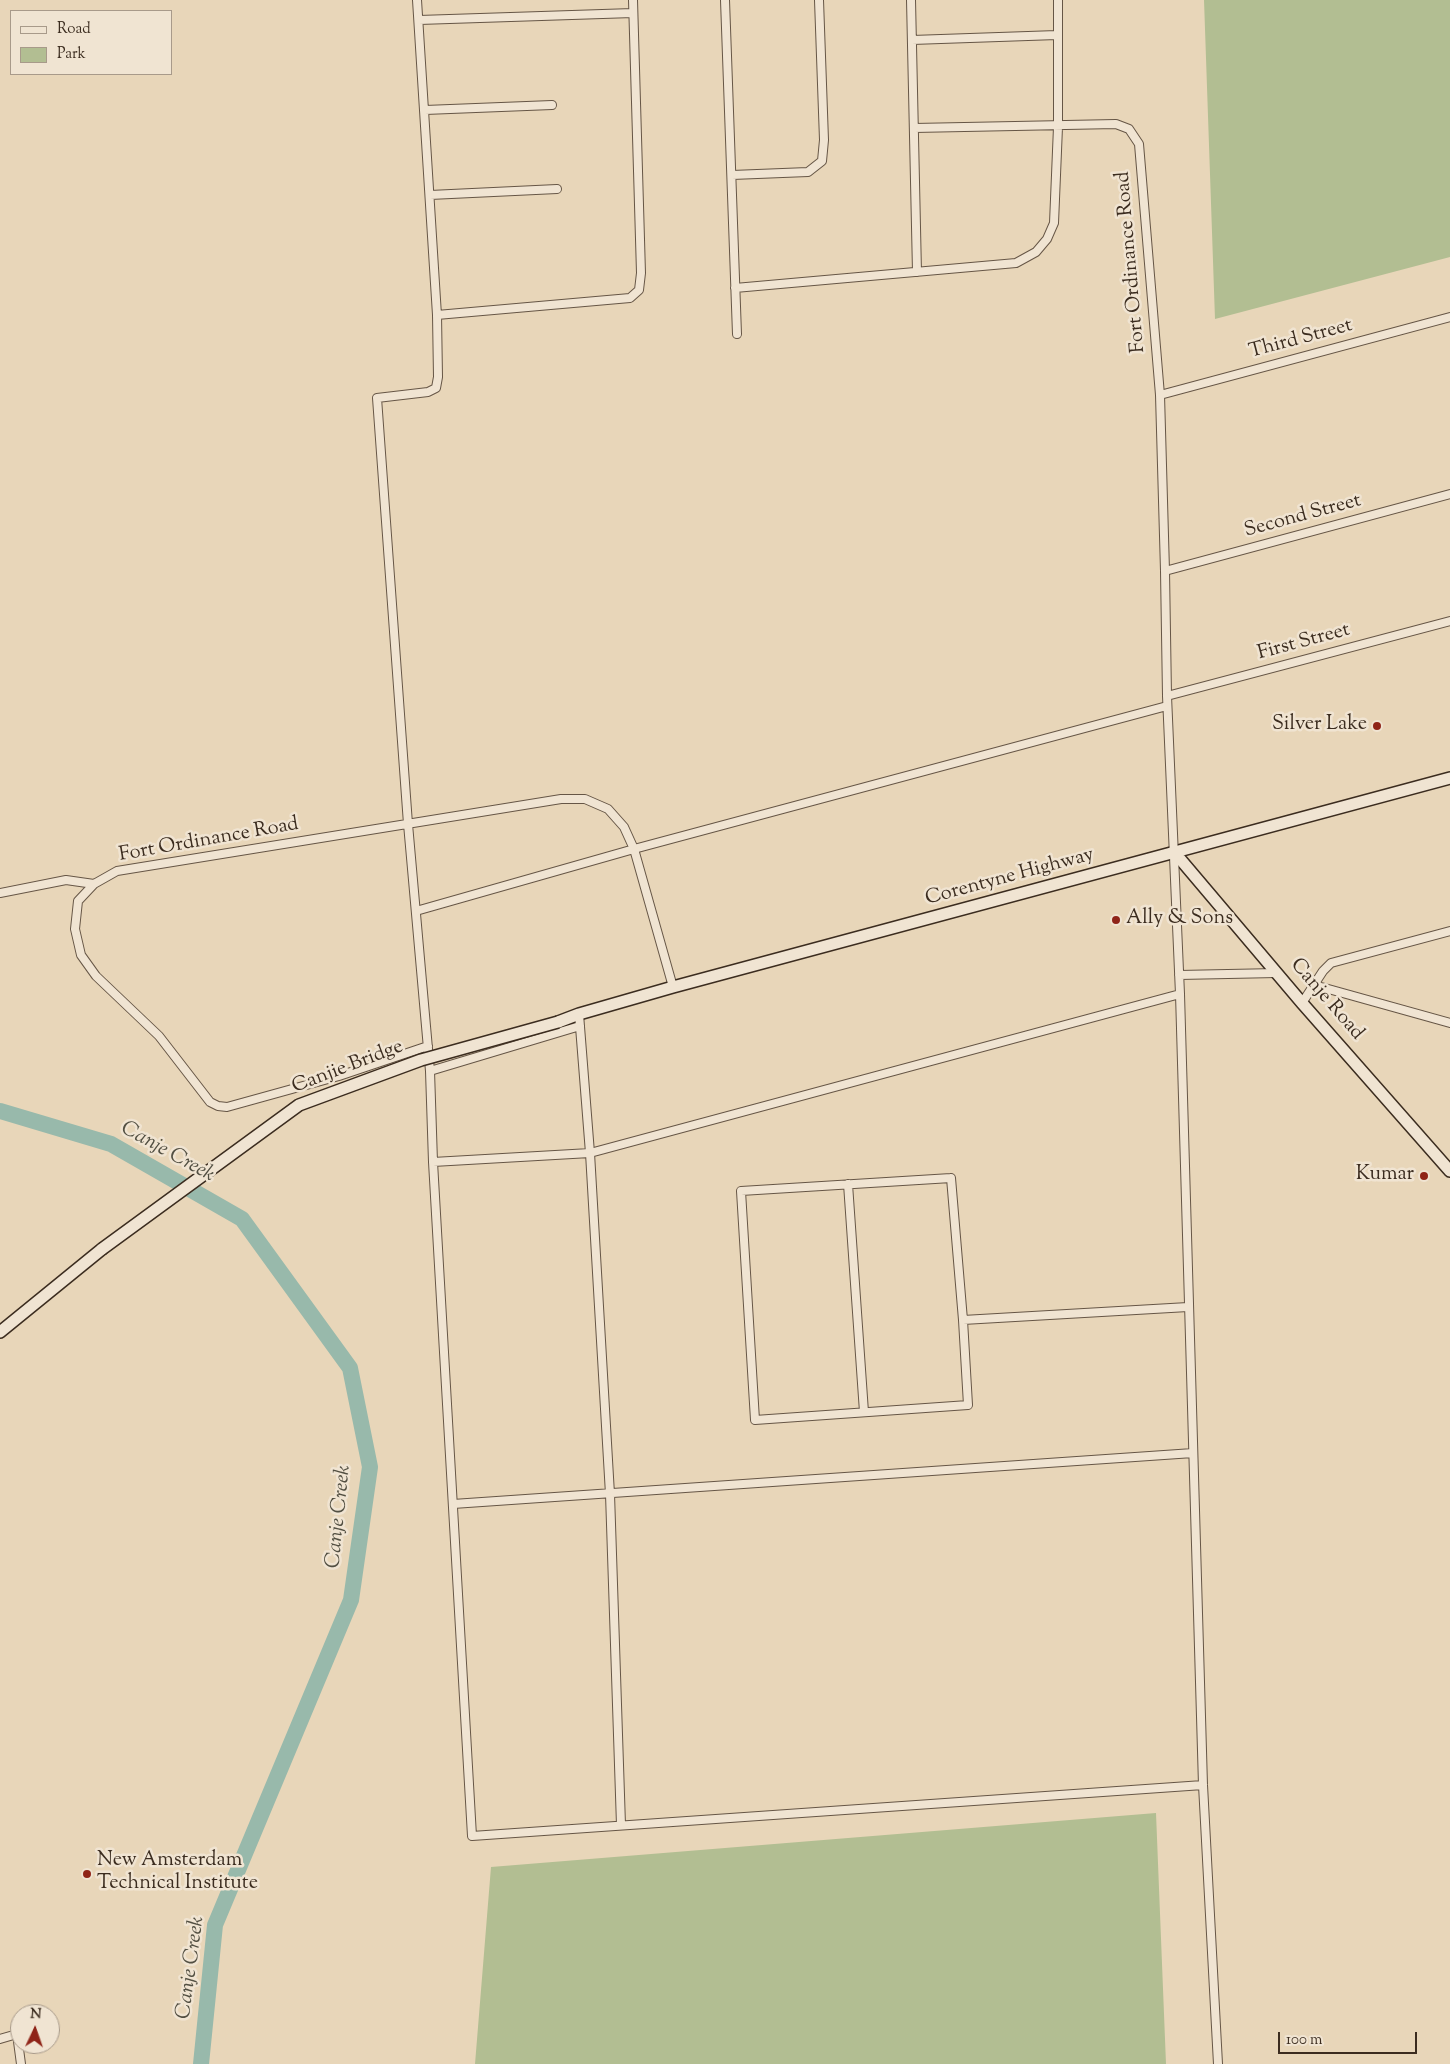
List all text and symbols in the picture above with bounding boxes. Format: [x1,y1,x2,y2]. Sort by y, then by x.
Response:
legend [10,10,172,75]
text: Road [57,19,91,40]
text: Park [57,44,86,65]
street label: Fort Ordinance Road [1112,170,1152,354]
street label: Third Street [1247,315,1355,365]
street label: Second Street [1242,490,1364,544]
street label: First Street [1255,619,1353,667]
place label: Silver Lake [1272,714,1367,738]
marker: Silver Lake [1371,720,1383,732]
street label: Fort Ordinance Road [117,813,301,869]
street label: Corentyne Highway [923,844,1097,912]
place label: Ally & Sons [1126,908,1233,932]
marker: Ally & Sons [1110,914,1122,926]
street label: Canje Road [1284,954,1368,1046]
street label: Canjie Bridge [289,1036,407,1100]
water label: Canje Creek [116,1117,218,1189]
place label: Kumar [1356,1164,1414,1188]
marker: Kumar [1418,1170,1430,1182]
water label: Canje Creek [322,1464,358,1570]
place label: New Amsterdam Technical Institute [97,1850,258,1897]
marker: New Amsterdam Technical Institute [81,1868,93,1880]
water label: Canje Creek [172,1915,212,2021]
north arrow [10,2004,60,2054]
text: N [30,2005,42,2025]
scale bar [1280,2022,1419,2054]
text: 100 m [1286,2030,1322,2051]

